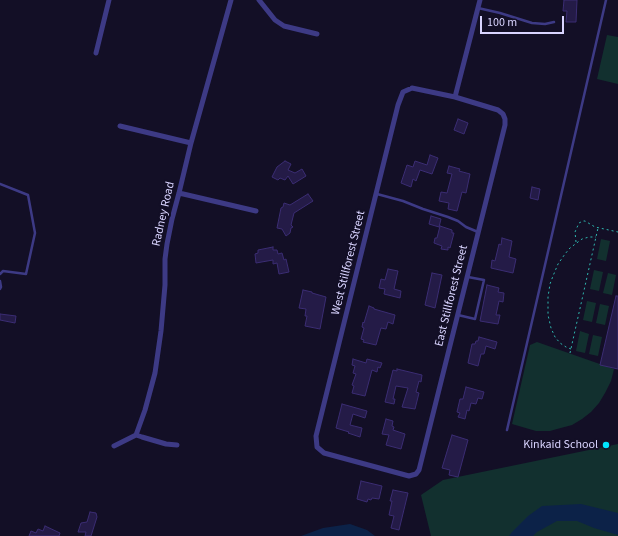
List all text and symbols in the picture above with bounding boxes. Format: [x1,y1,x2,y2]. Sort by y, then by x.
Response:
scale bar [482,8,566,34]
text: 100 m [487,14,517,31]
street label: Radney Road [150,180,178,248]
street label: West Stillforest Street [329,209,369,317]
street label: East Stillforest Street [432,244,472,348]
place label: Kinkaid School [523,438,598,452]
marker: Kinkaid School [601,440,611,450]

